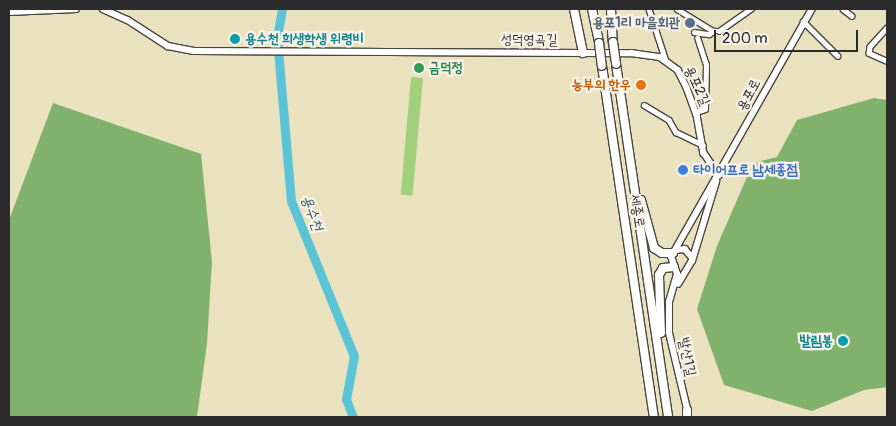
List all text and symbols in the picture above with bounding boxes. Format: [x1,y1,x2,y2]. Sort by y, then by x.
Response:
place label: 용포1리 마을회관 [593,15,680,31]
marker: 용포1리 마을회관 [684,17,696,29]
scale bar [716,20,860,52]
text: 200 m [722,29,767,48]
place label: 용수천 희생학생 위령비 [245,31,364,47]
street label: 성덕영곡길 [501,32,557,48]
marker: 용수천 희생학생 위령비 [229,33,241,45]
place label: 금덕정 [429,60,463,76]
marker: 금덕정 [413,62,425,74]
street label: 용포2길 [681,64,713,108]
street label: 용포로 [734,76,764,114]
place label: 농부의 한우 [572,77,631,93]
marker: 농부의 한우 [635,79,647,91]
place label: 타이어프로 남세종점 [693,162,797,178]
marker: 타이어프로 남세종점 [677,164,689,176]
water label: 용수천 [297,193,327,233]
street label: 세종로 [626,193,648,229]
place label: 발림봉 [799,333,833,349]
marker: 발림봉 [837,335,849,347]
street label: 발산1길 [675,336,699,378]

